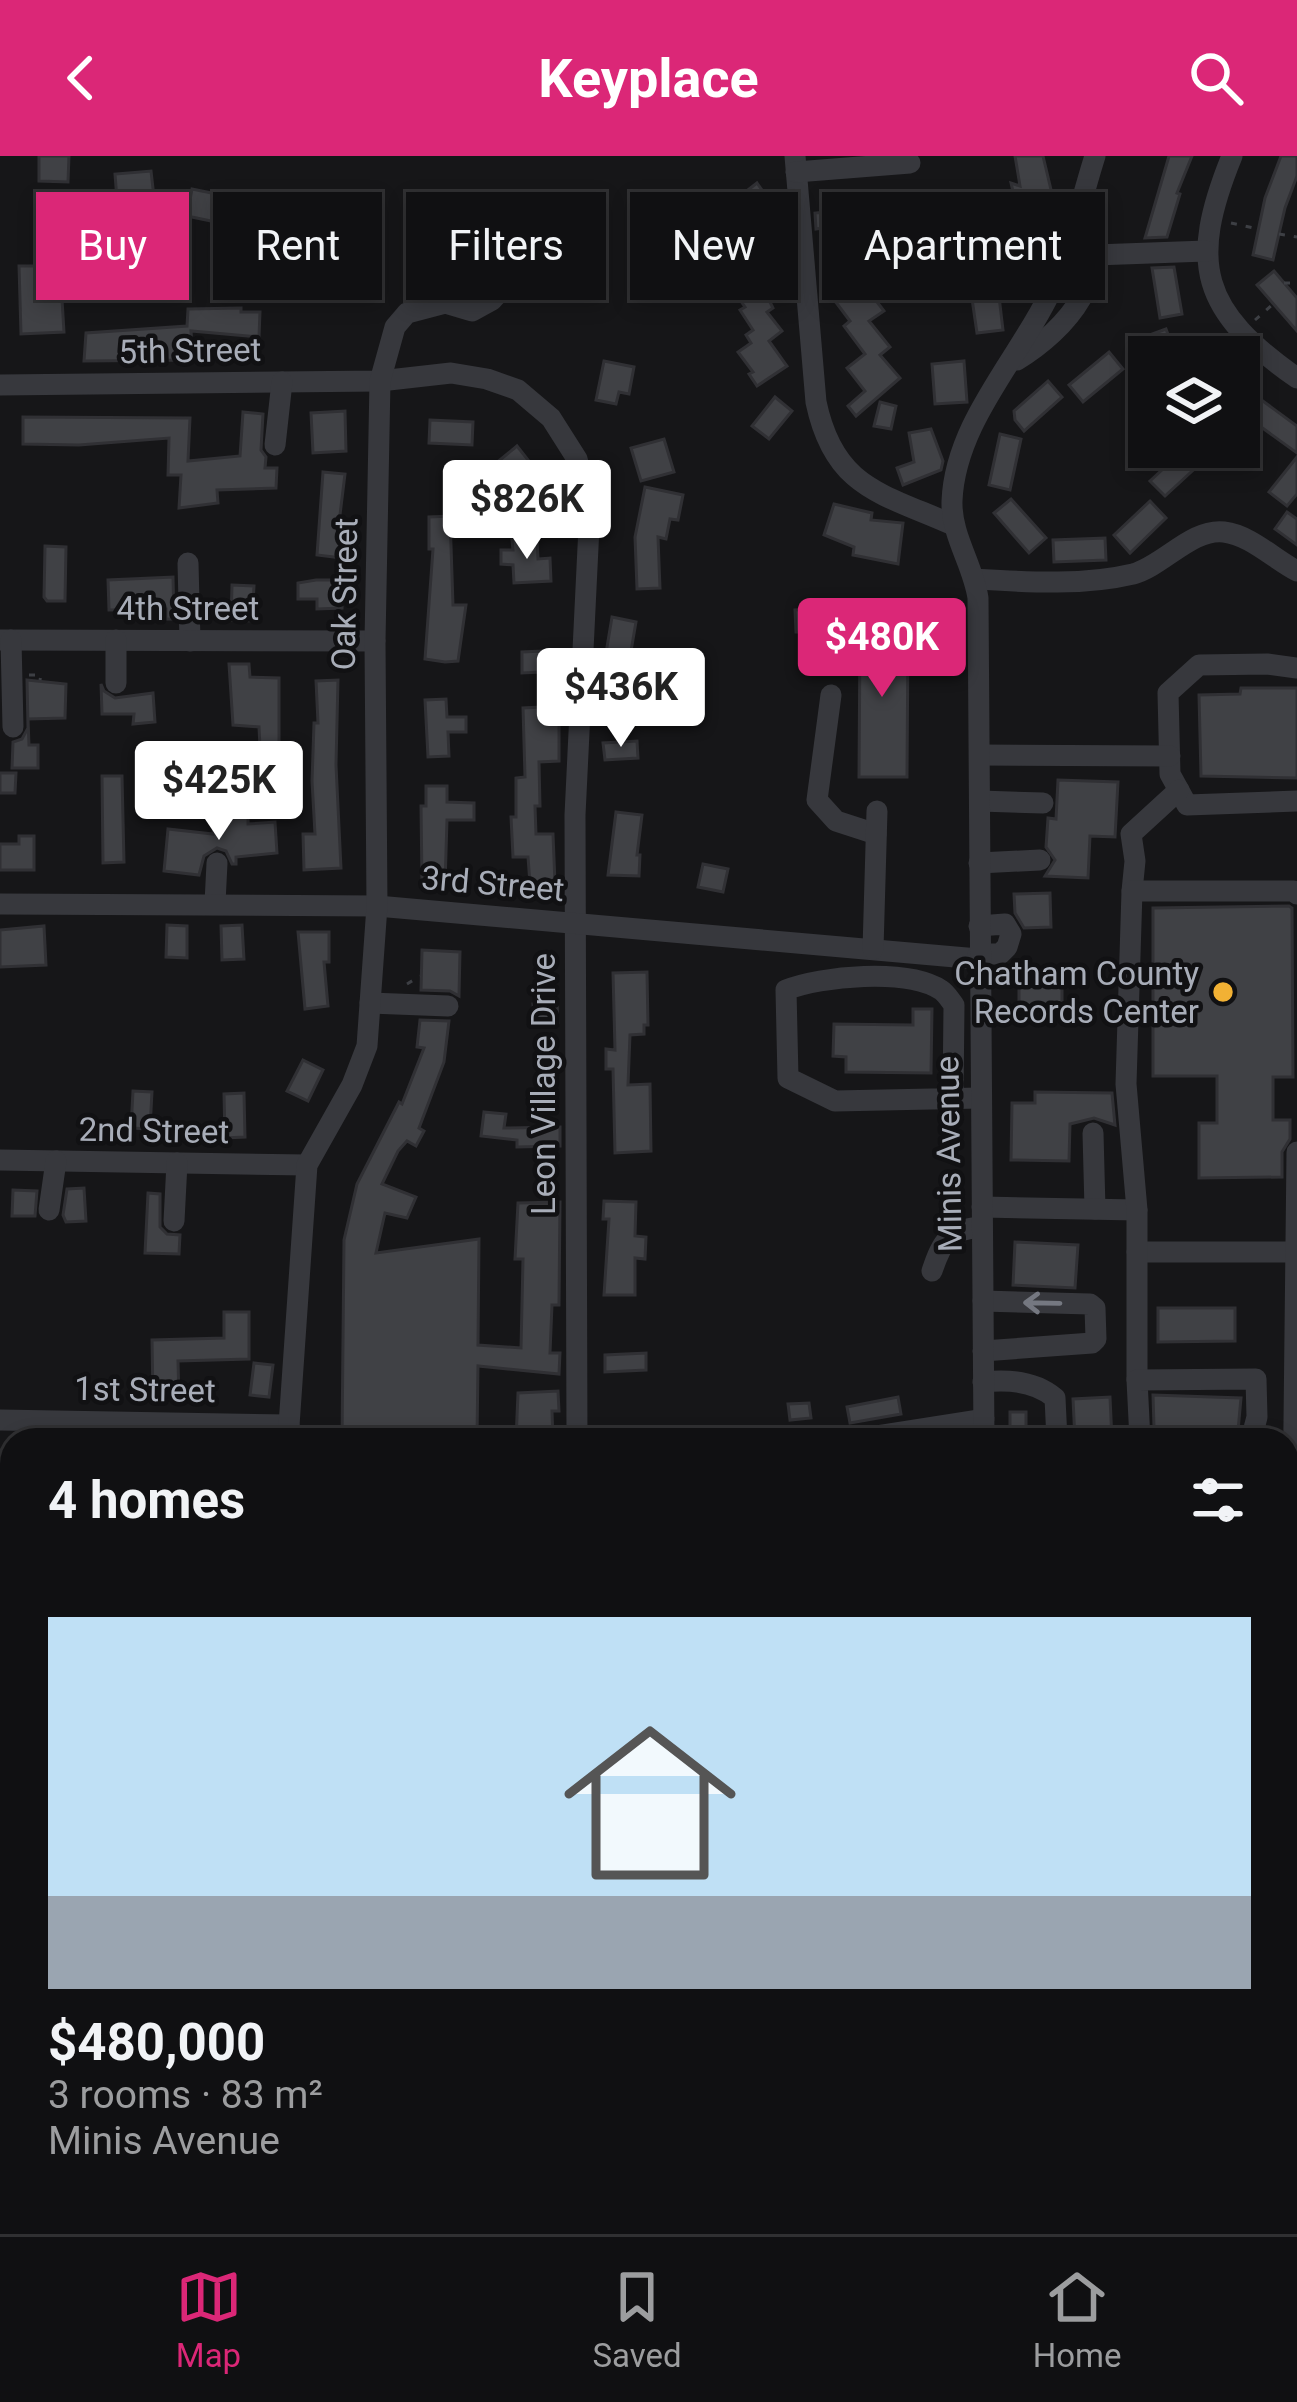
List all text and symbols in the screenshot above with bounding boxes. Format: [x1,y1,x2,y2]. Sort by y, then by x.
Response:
icon: back [48,45,114,111]
icon: search [1183,45,1249,111]
text: Keyplace [538,47,759,110]
chip: Buy [36,192,189,300]
chip: Rent [213,192,382,300]
chip: Filters [406,192,606,300]
chip: New [630,192,798,300]
chip: Apartment [822,192,1105,300]
street label: 5th Street [118,330,262,371]
map controls [1128,336,1260,468]
button: layers [1128,336,1260,468]
pin: $826K [443,460,611,562]
text: $826K [470,476,584,522]
street label: Oak Street [324,517,365,671]
street label: 4th Street [117,589,259,628]
pin: $480K [798,598,966,700]
text: $480K [825,614,939,660]
pin: $436K [537,648,705,750]
text: $436K [564,664,678,710]
pin: $425K [135,741,303,843]
text: $425K [162,757,276,803]
street label: 3rd Street [420,858,566,909]
street label: Leon Village Drive [524,953,563,1215]
place label: Chatham County Records Center [954,954,1199,1031]
marker: Chatham County Records Center [1210,979,1236,1005]
street label: Minis Avenue [927,1056,970,1252]
street label: 2nd Street [78,1110,230,1151]
one-way arrow [1023,1291,1062,1314]
street label: 1st Street [74,1369,216,1410]
icon: filters [1185,1467,1251,1533]
text: 4 homes [48,1471,245,1530]
icon: home [542,1695,758,1911]
text: $480,000 [48,2013,265,2072]
text: 3 rooms · 83 m² [48,2072,323,2118]
text: Minis Avenue [48,2118,280,2164]
tab: Map [176,2264,242,2375]
tab: Saved [593,2264,682,2375]
tab: Home [1033,2264,1122,2375]

